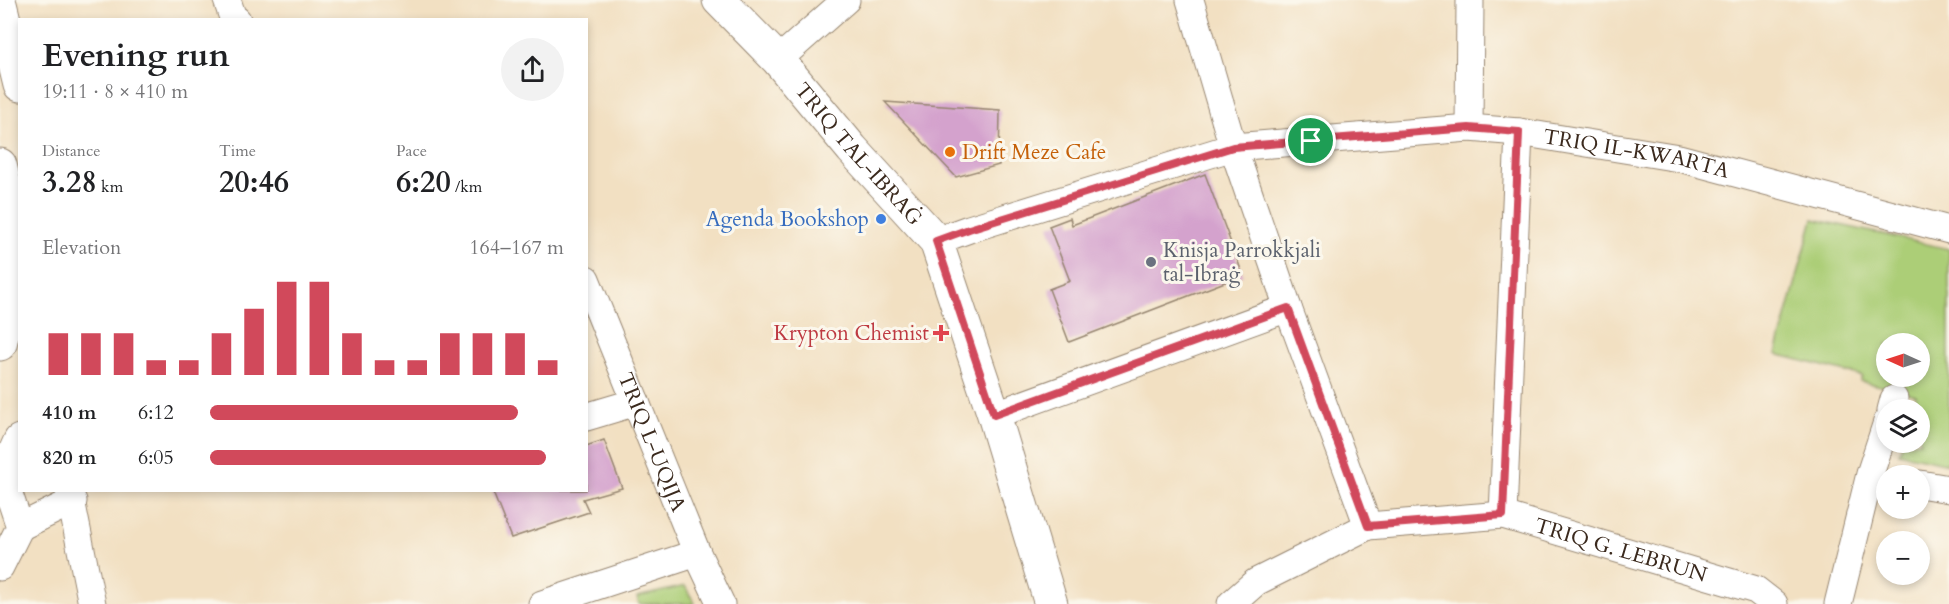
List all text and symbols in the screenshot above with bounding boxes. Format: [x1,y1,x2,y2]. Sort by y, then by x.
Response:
text: Evening run [42,33,230,78]
button: share [501,38,564,101]
street label: TRIQ TAL-IBRAĠ [788,76,929,232]
text: 19:11 · 8 × 410 m [42,78,188,105]
pin [1285,115,1336,166]
street label: TRIQ IL-KWARTA [1541,122,1733,185]
icon: arrive [1294,124,1327,157]
place label: Drift Meze Cafe [962,138,1106,167]
text: Distance [42,140,100,162]
text: Time [219,140,256,162]
text: Pace [396,140,427,162]
marker: Drift Meze Cafe [943,145,957,159]
text: 3.28 [42,162,97,203]
text: 20:46 [219,162,289,203]
text: 6:20 [396,162,451,203]
text: km [97,176,123,198]
text: /km [451,176,482,198]
place label: Agenda Bookshop [706,205,869,234]
marker: Agenda Bookshop [874,212,888,226]
text: Elevation [42,234,121,261]
text: 164–167 m [469,234,564,261]
place label: Knisja Parrokkjali tal-Ibraġ [1163,236,1321,289]
marker: Knisja Parrokkjali tal-Ibraġ [1144,255,1158,269]
place label: Krypton Chemist [773,319,929,348]
marker: Krypton Chemist [934,326,948,340]
north arrow [1876,333,1930,387]
map controls [1876,333,1930,585]
street label: TRIQ L-UQIJA [611,368,693,516]
text: 410 m [42,399,97,426]
text: 6:12 [138,399,174,426]
button: layers [1876,399,1930,453]
text: 820 m [42,444,97,471]
text: 6:05 [138,444,174,471]
button: + [1876,465,1930,519]
street label: TRIQ G. LEBRUN [1531,511,1711,589]
button: − [1876,531,1930,585]

